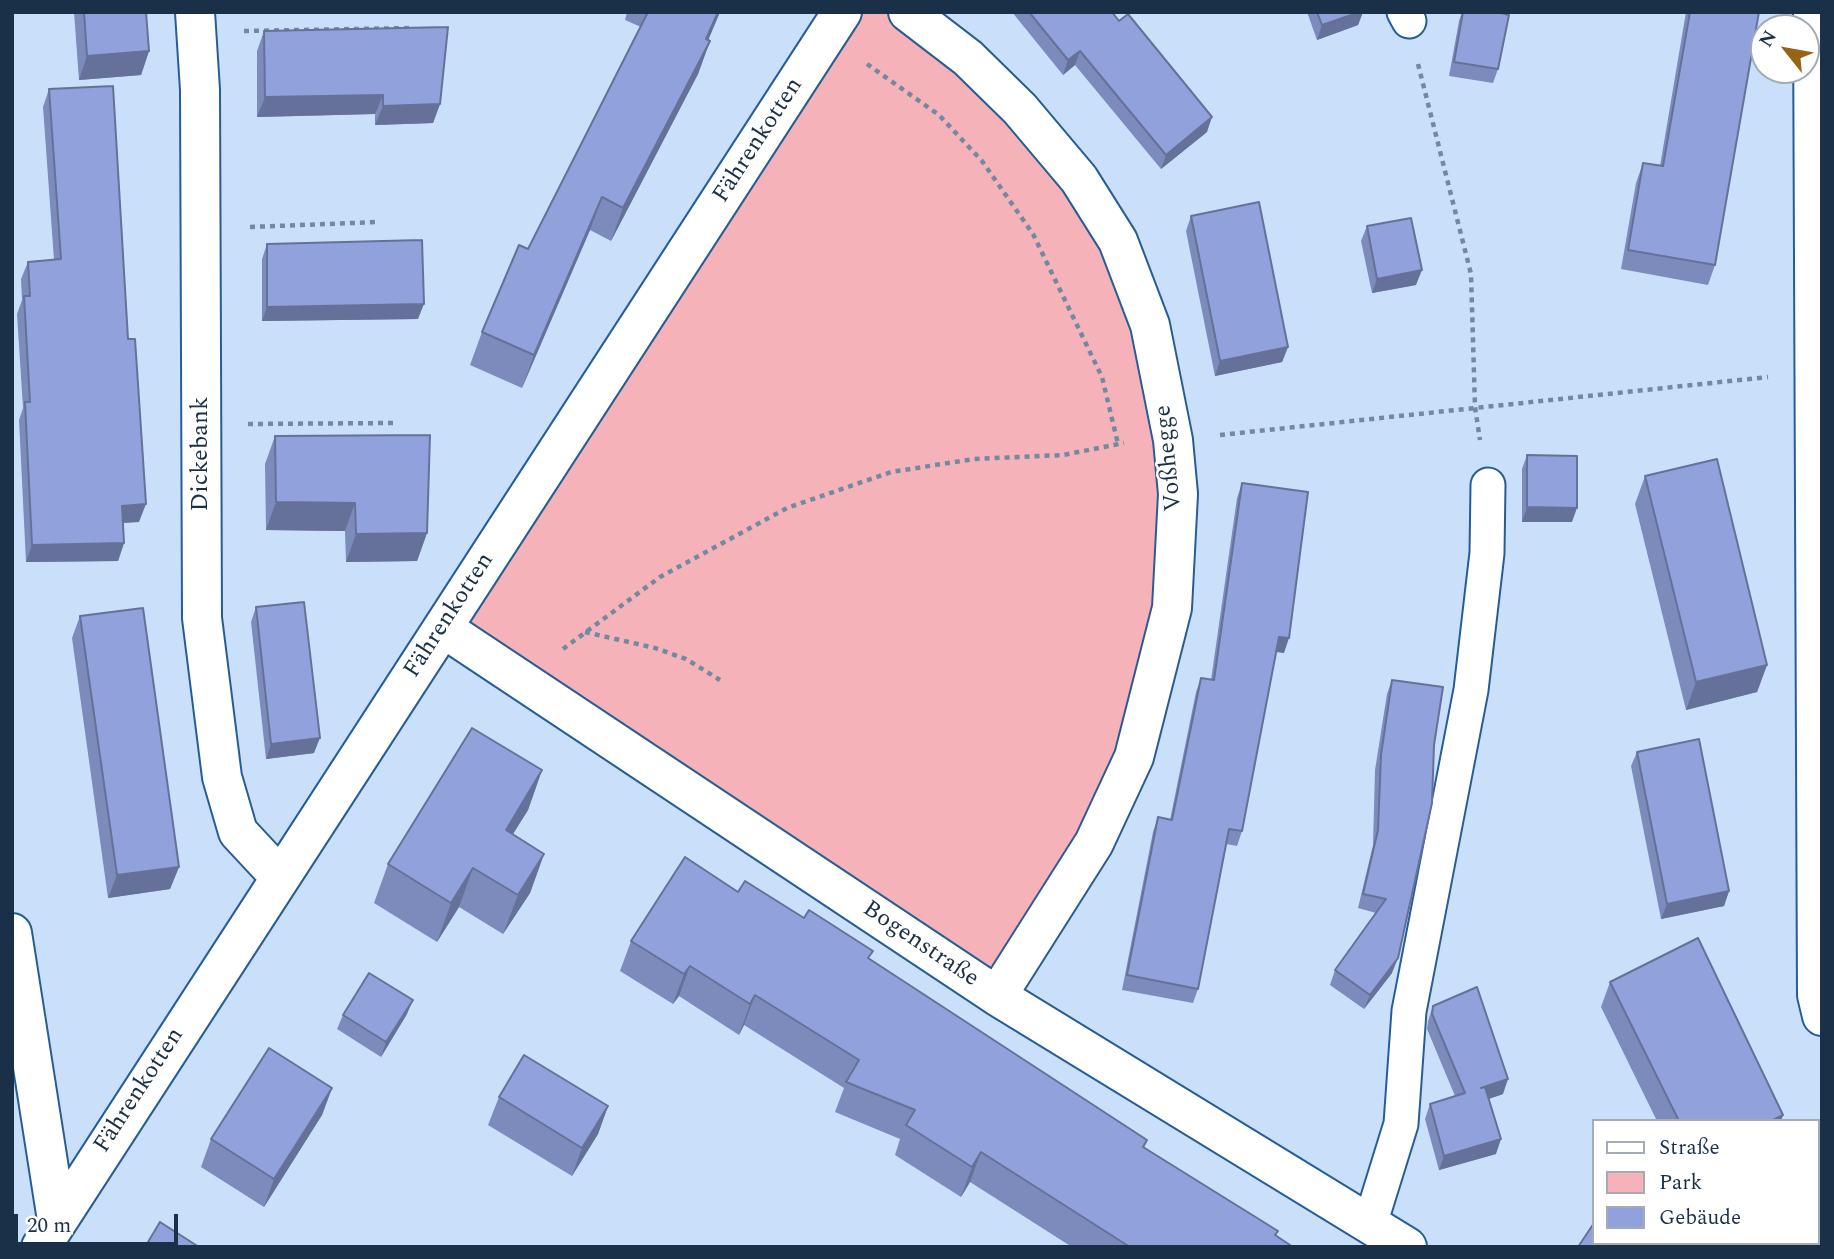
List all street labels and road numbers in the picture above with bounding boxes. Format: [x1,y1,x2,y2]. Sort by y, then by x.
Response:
street label: Fährenkotten [708,73,810,209]
street label: Dickebank [188,397,216,511]
street label: Voßhegge [1150,403,1190,513]
street label: Fährenkotten [399,548,501,684]
street label: Bogenstraße [856,896,984,994]
street label: Fährenkotten [89,1023,191,1159]

